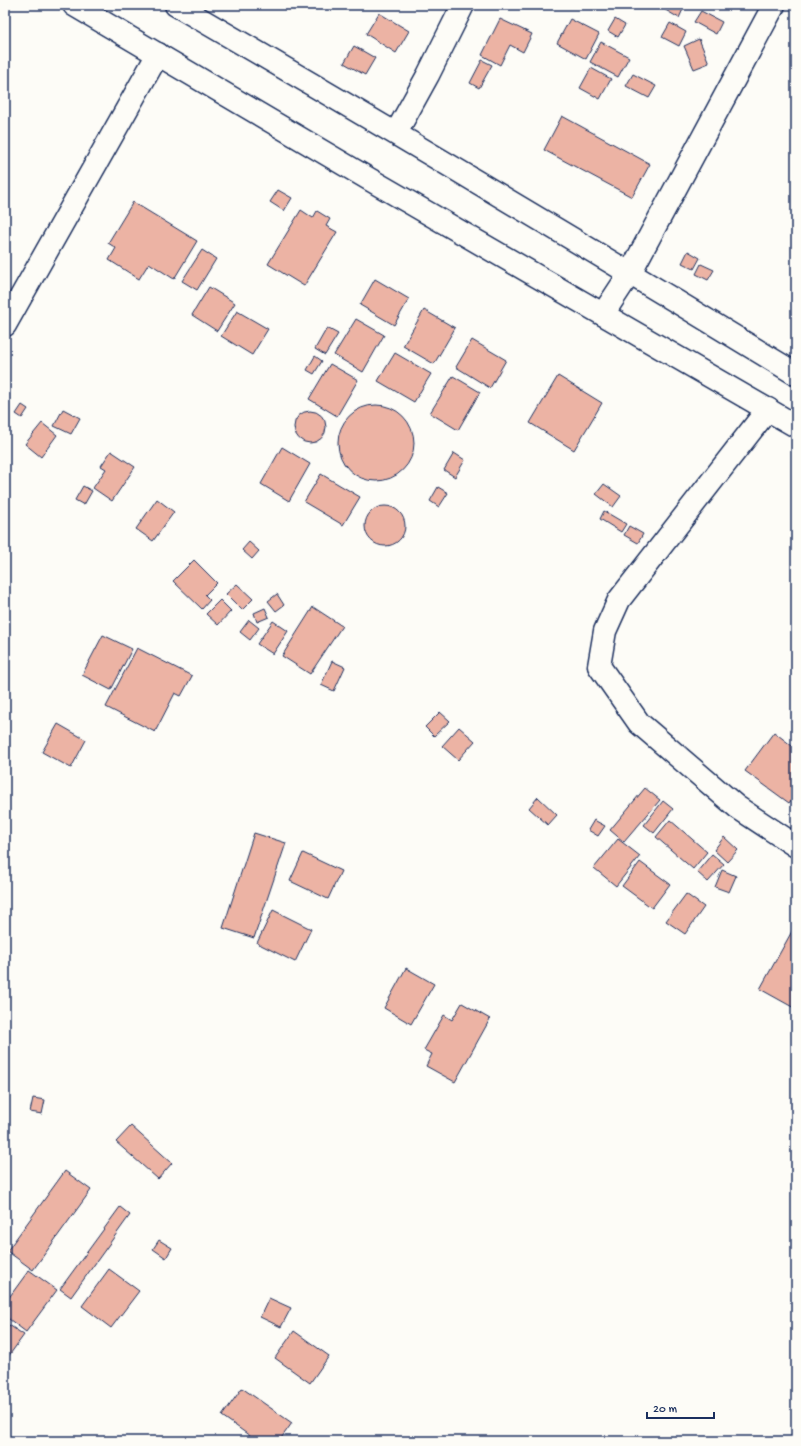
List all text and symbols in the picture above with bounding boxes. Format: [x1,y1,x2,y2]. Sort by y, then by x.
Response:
scale bar [647,1394,714,1420]
text: 20 m [653,1403,678,1417]

